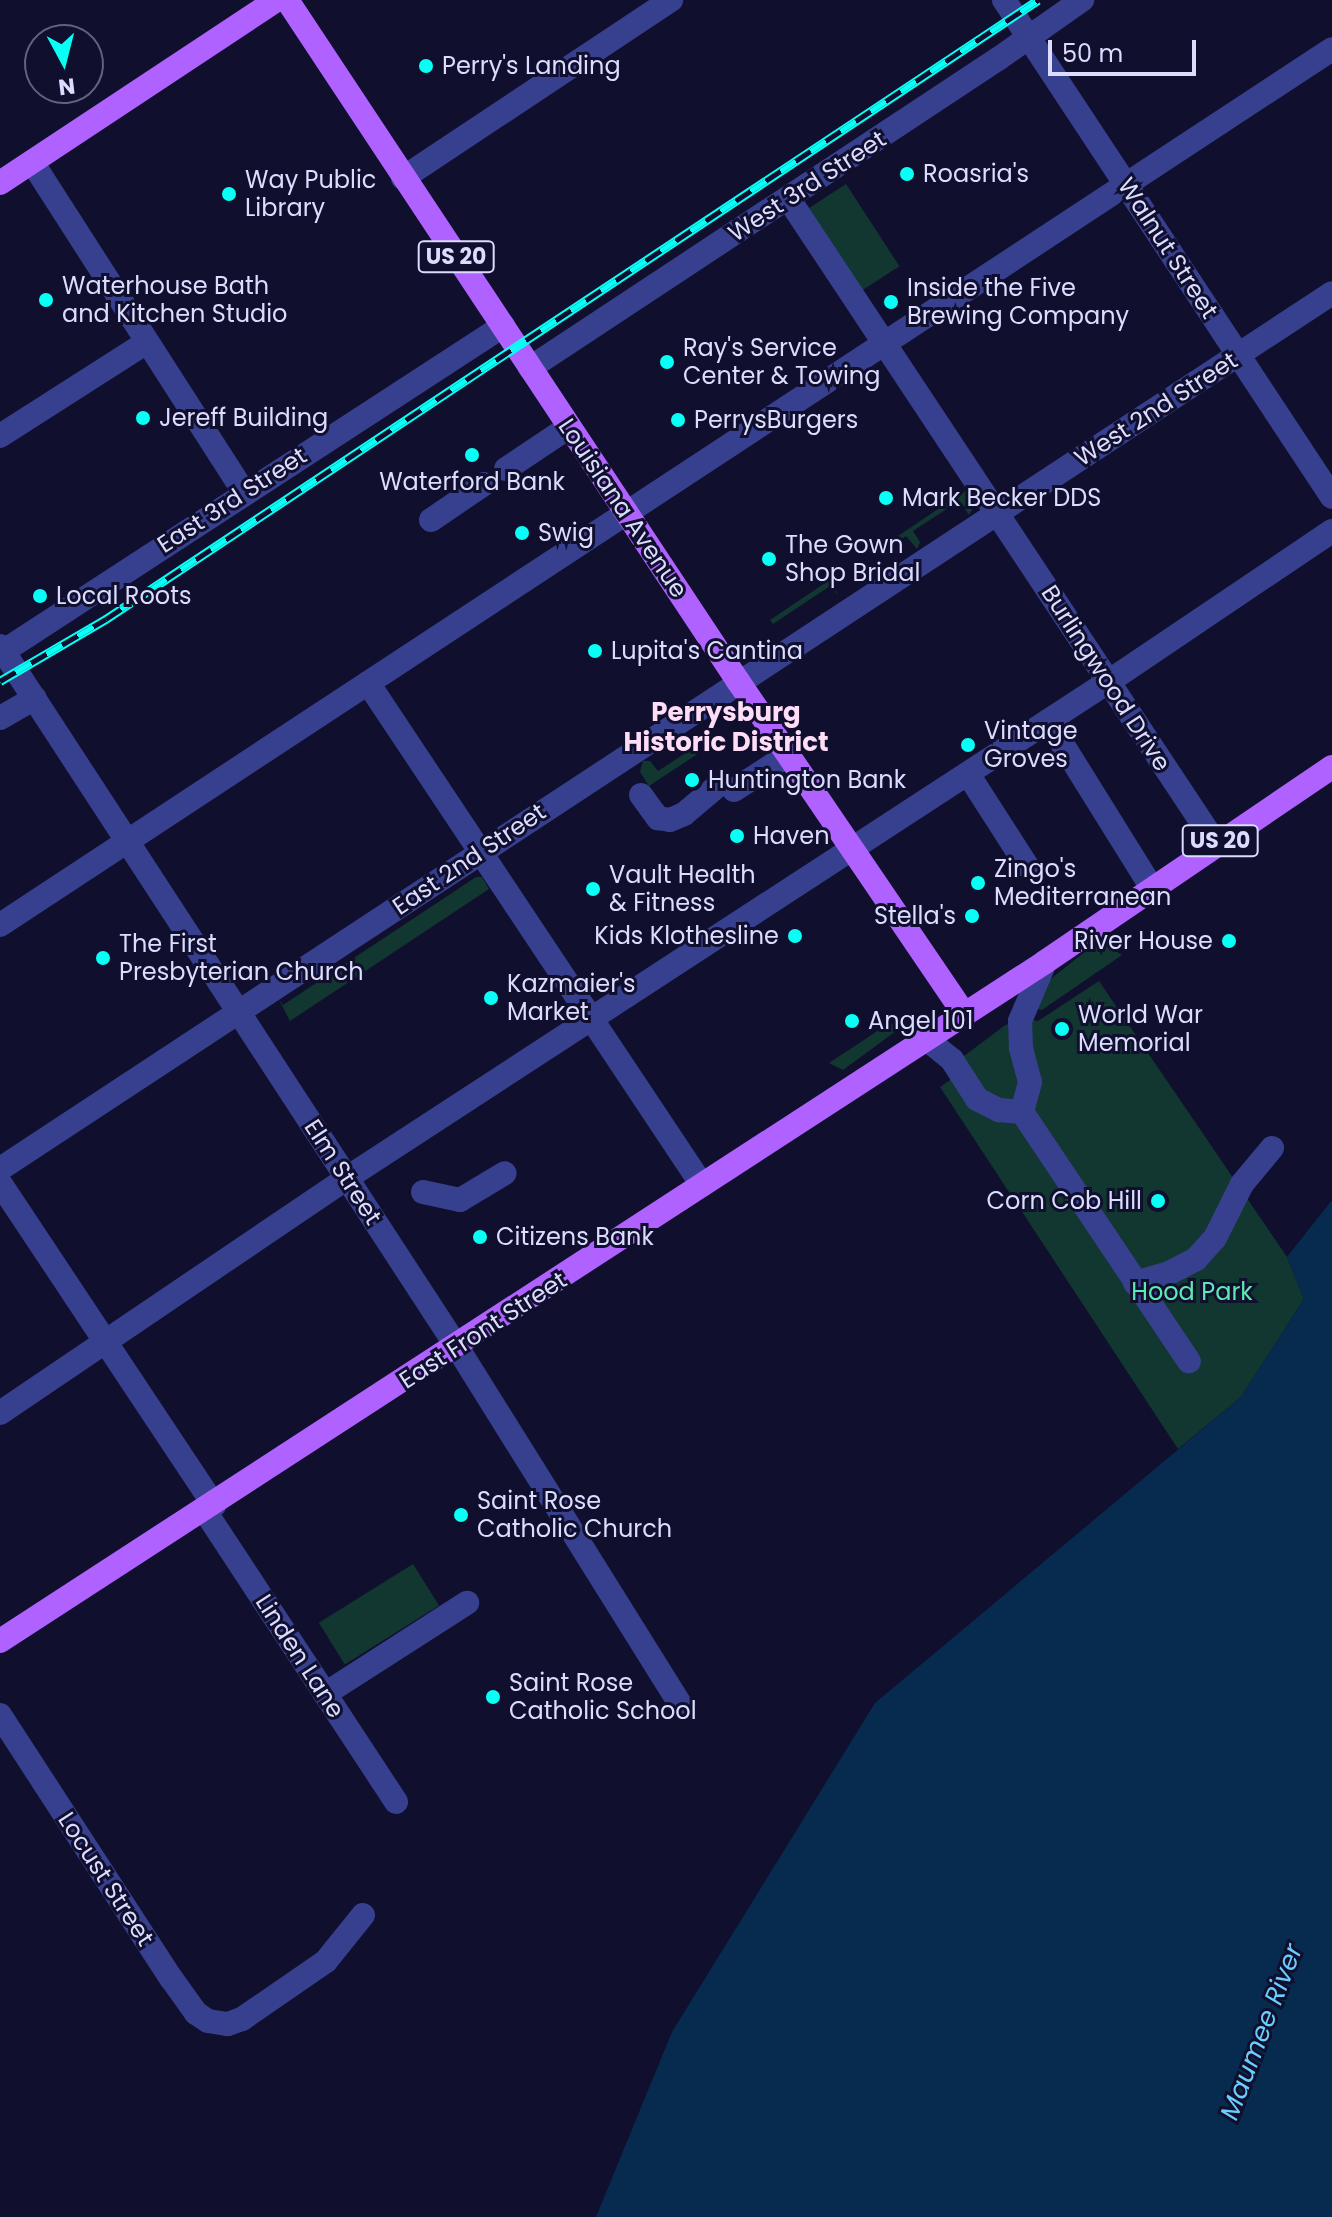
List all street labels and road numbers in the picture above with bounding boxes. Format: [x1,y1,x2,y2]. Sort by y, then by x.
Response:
street label: West 3rd Street [723,124,891,248]
street label: Walnut Street [1112,172,1224,324]
road number: US 20 [416,239,496,275]
street label: West 2nd Street [1069,346,1243,472]
street label: Louisiana Avenue [552,413,694,603]
street label: East 3rd Street [152,441,312,559]
street label: Burlingwood Drive [1035,580,1177,776]
street label: East 2nd Street [387,797,551,921]
road number: US 20 [1180,823,1260,859]
street label: Elm Street [298,1114,388,1230]
street label: East Front Street [394,1265,572,1395]
street label: Linden Lane [249,1589,351,1723]
street label: Locust Street [52,1807,160,1951]

